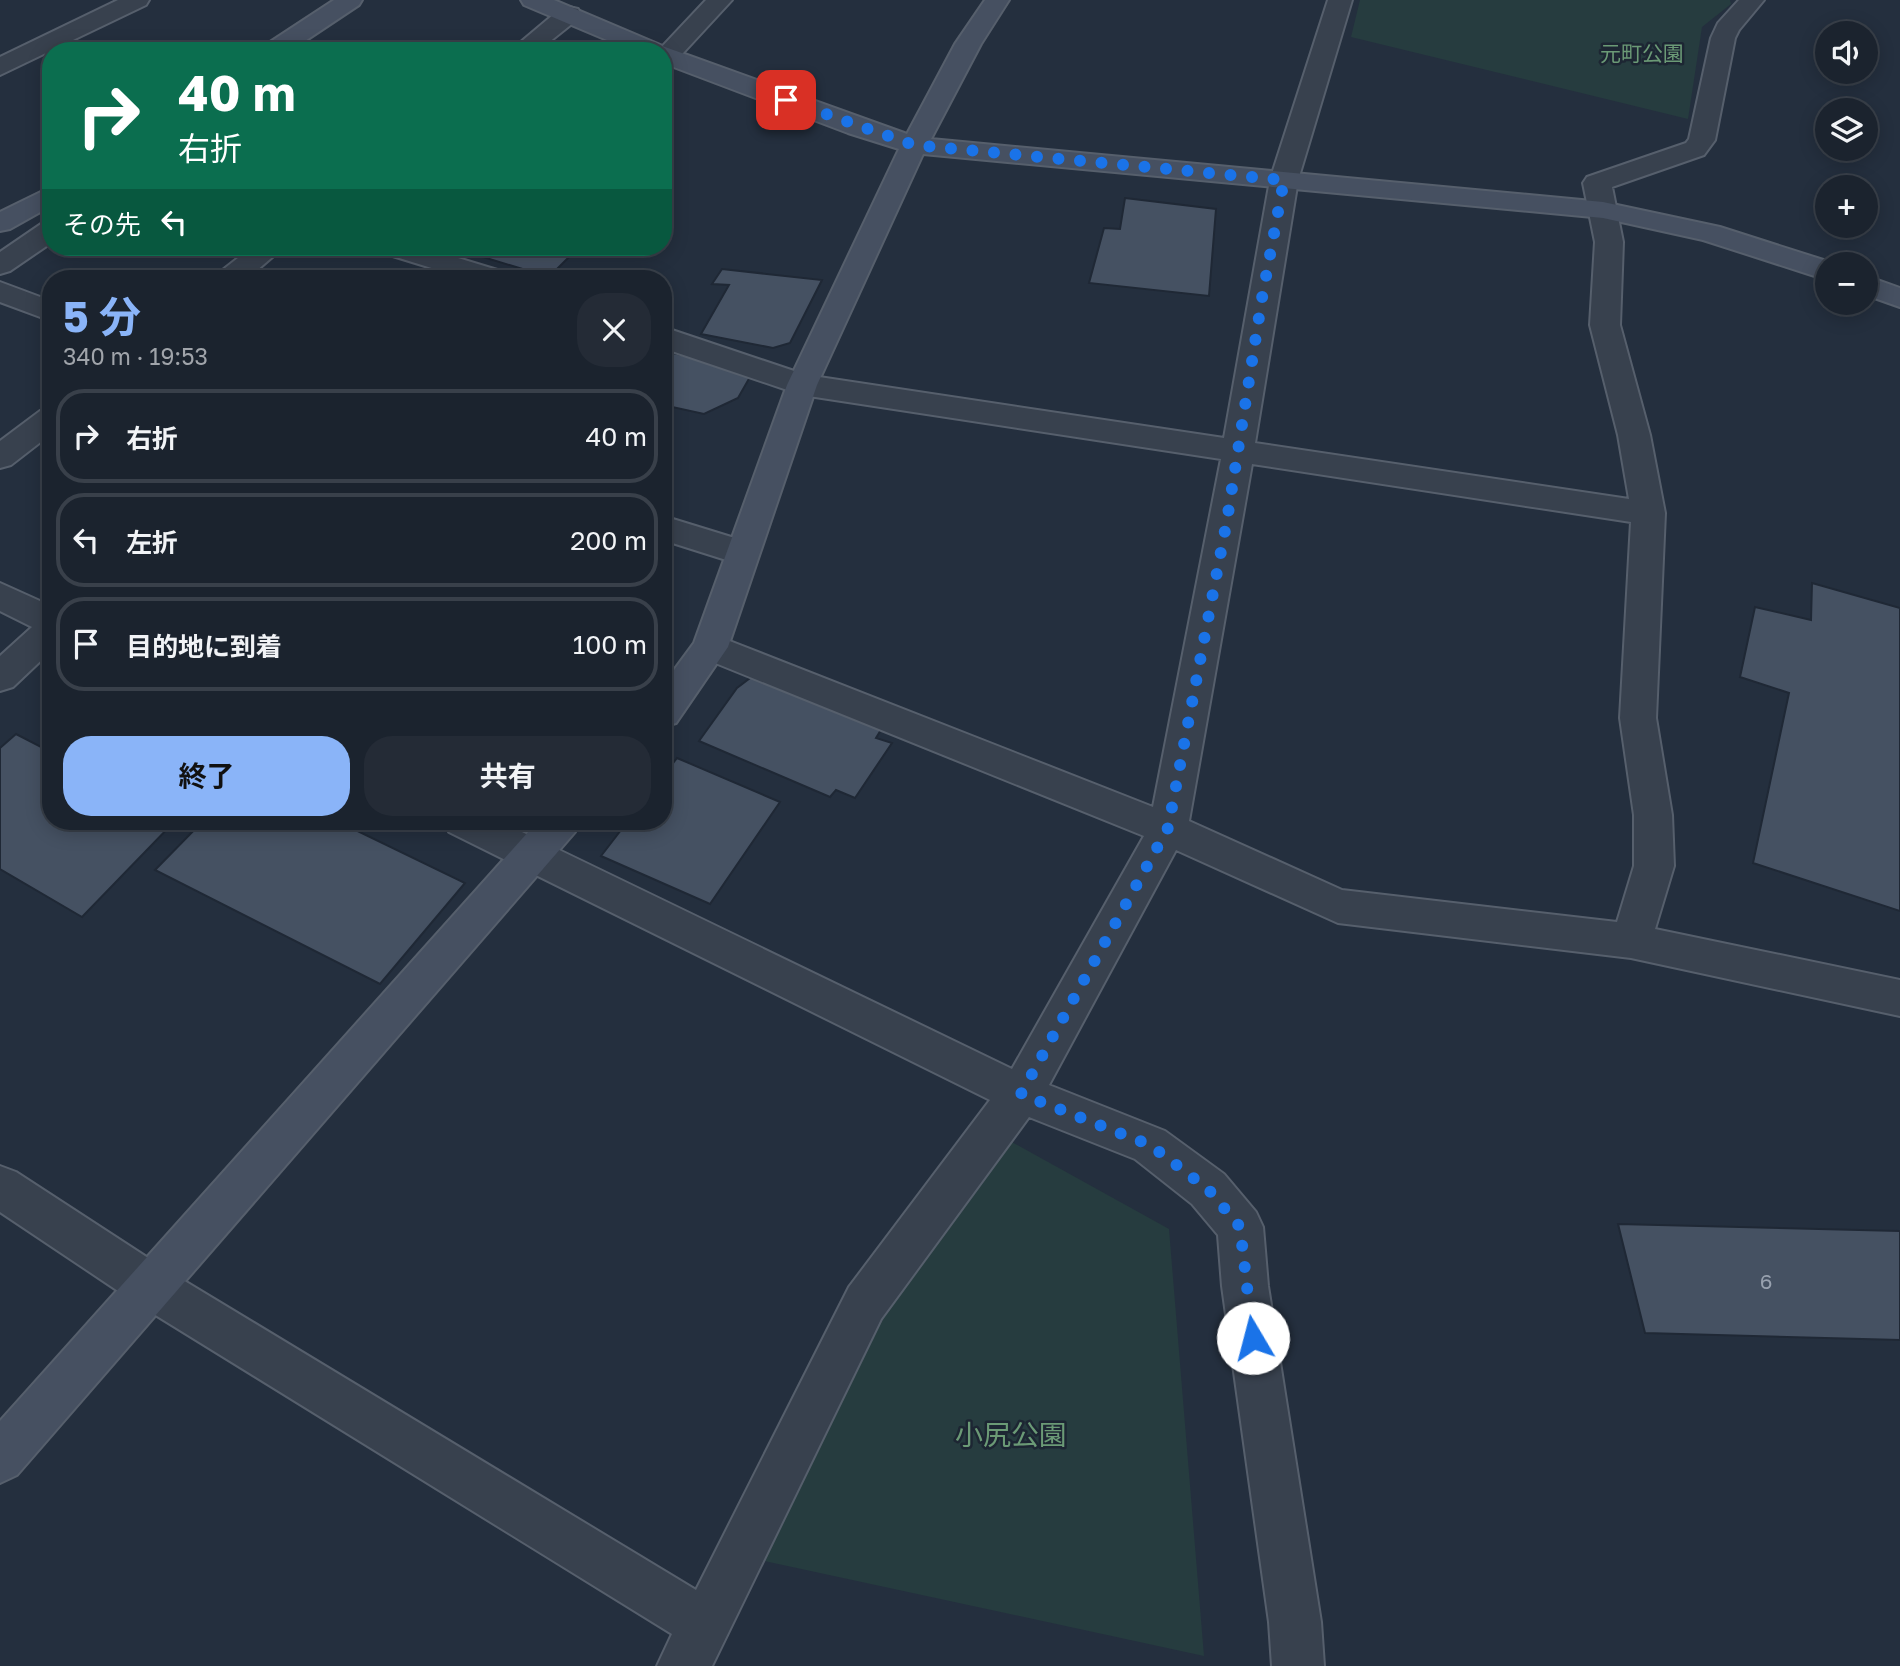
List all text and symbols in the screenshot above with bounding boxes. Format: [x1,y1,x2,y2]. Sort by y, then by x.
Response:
map controls [1815,21,1878,315]
button: sound [1815,21,1878,84]
park label: 元町公園 [1600,40,1684,66]
text: 40 m [178,63,296,122]
icon: right [63,70,154,161]
pin [756,70,816,130]
icon: arrive [767,81,805,119]
button: layers [1815,98,1878,161]
text: 右折 [178,129,242,167]
button: + [1815,175,1878,238]
icon: left [155,203,193,241]
text: その先 [63,209,141,240]
button: − [1815,252,1878,315]
text: 5 分 [63,291,141,341]
button: close [577,293,651,367]
text: 340 m · 19:53 [63,342,208,370]
icon: right [67,417,105,455]
text: 40 m [586,421,647,452]
text: 右折 [126,423,178,454]
icon: left [67,521,105,559]
text: 200 m [570,525,647,556]
text: 左折 [126,527,178,558]
icon: arrive [67,625,105,663]
text: 100 m [573,629,647,660]
text: 目的地に到着 [126,631,282,662]
button: 終了 [63,736,350,816]
button: 共有 [364,736,651,816]
house number: 6 [1760,1268,1772,1294]
position arrow [1216,1301,1290,1375]
park label: 小尻公園 [955,1418,1067,1451]

